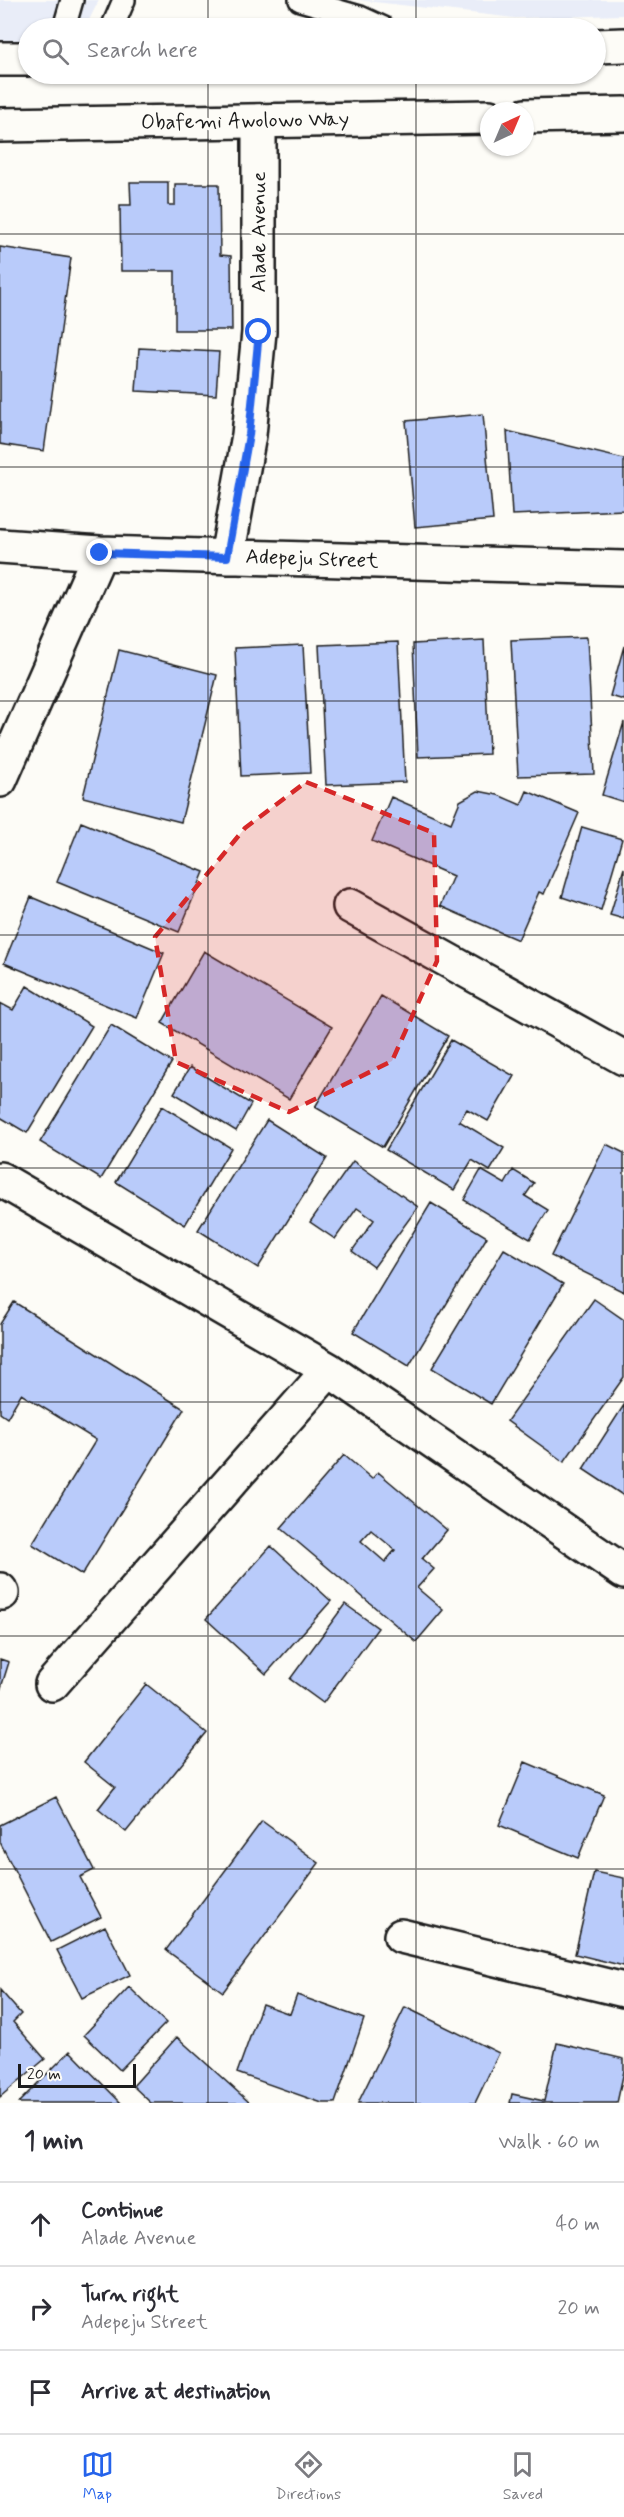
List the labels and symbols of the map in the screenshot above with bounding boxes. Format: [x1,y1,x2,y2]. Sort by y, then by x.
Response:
north arrow [480,102,534,156]
street label: Obafemi Awolowo Way [141,105,349,137]
street label: Alade Avenue [245,171,273,293]
route start [245,318,271,344]
route end [86,539,112,565]
street label: Adepeju Street [245,543,380,575]
scale bar [18,2061,136,2088]

